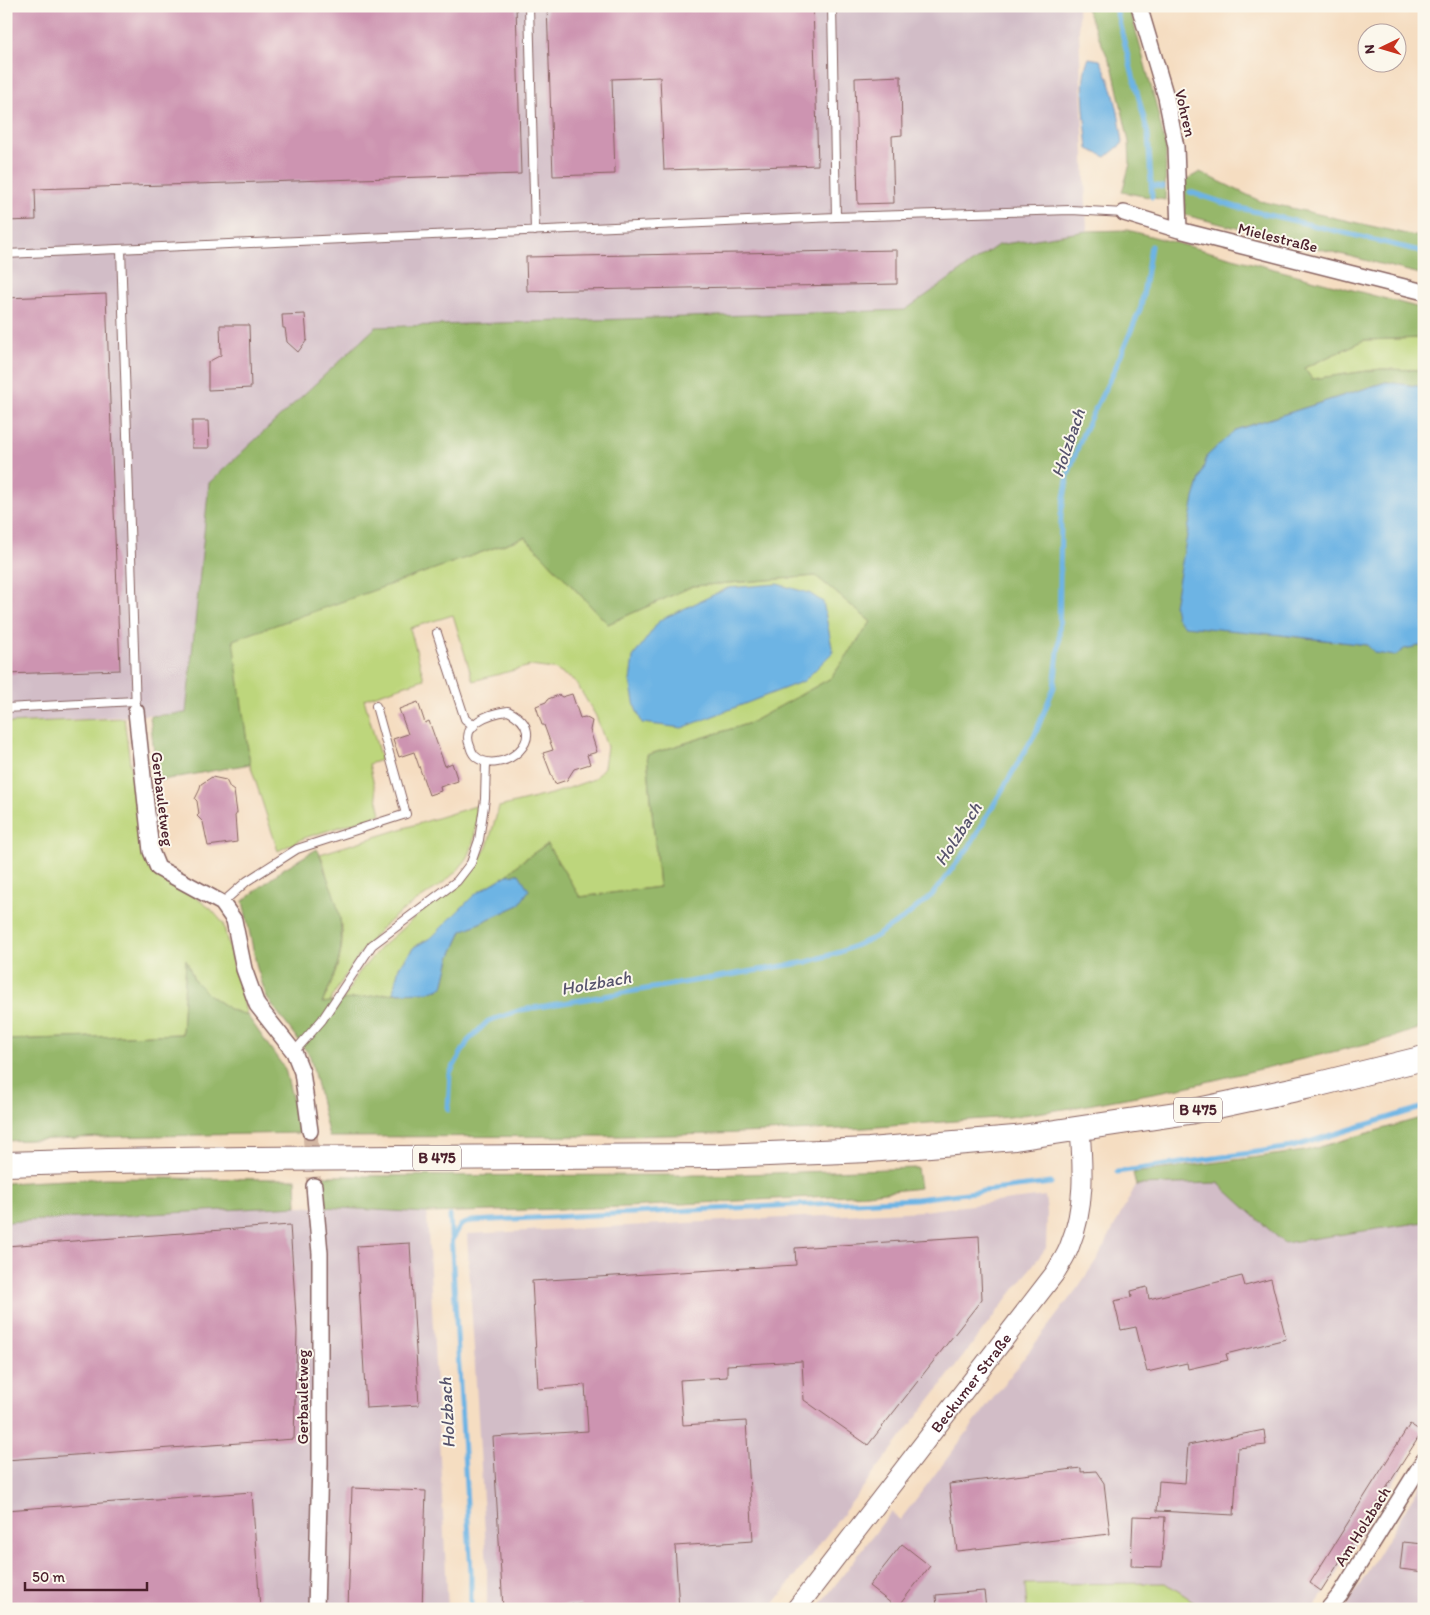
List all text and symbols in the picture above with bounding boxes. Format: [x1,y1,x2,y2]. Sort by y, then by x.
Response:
north arrow [1358,22,1408,72]
text: N [1361,44,1378,55]
street label: Vohren [1171,87,1200,139]
street label: Mielestraße [1236,218,1320,257]
water label: Holzbach [1046,405,1090,480]
street label: Gerbauletweg [147,751,178,848]
water label: Holzbach [929,798,987,870]
water label: Holzbach [559,966,634,1000]
road number: B 475 [1174,1098,1222,1122]
road number: B 475 [413,1146,461,1170]
street label: Beckumer Straße [927,1329,1015,1436]
street label: Gerbauletweg [293,1349,312,1445]
water label: Holzbach [434,1376,460,1449]
street label: Am Holzbach [1330,1482,1395,1570]
scale bar [25,1560,148,1592]
text: 50 m [32,1568,65,1586]

